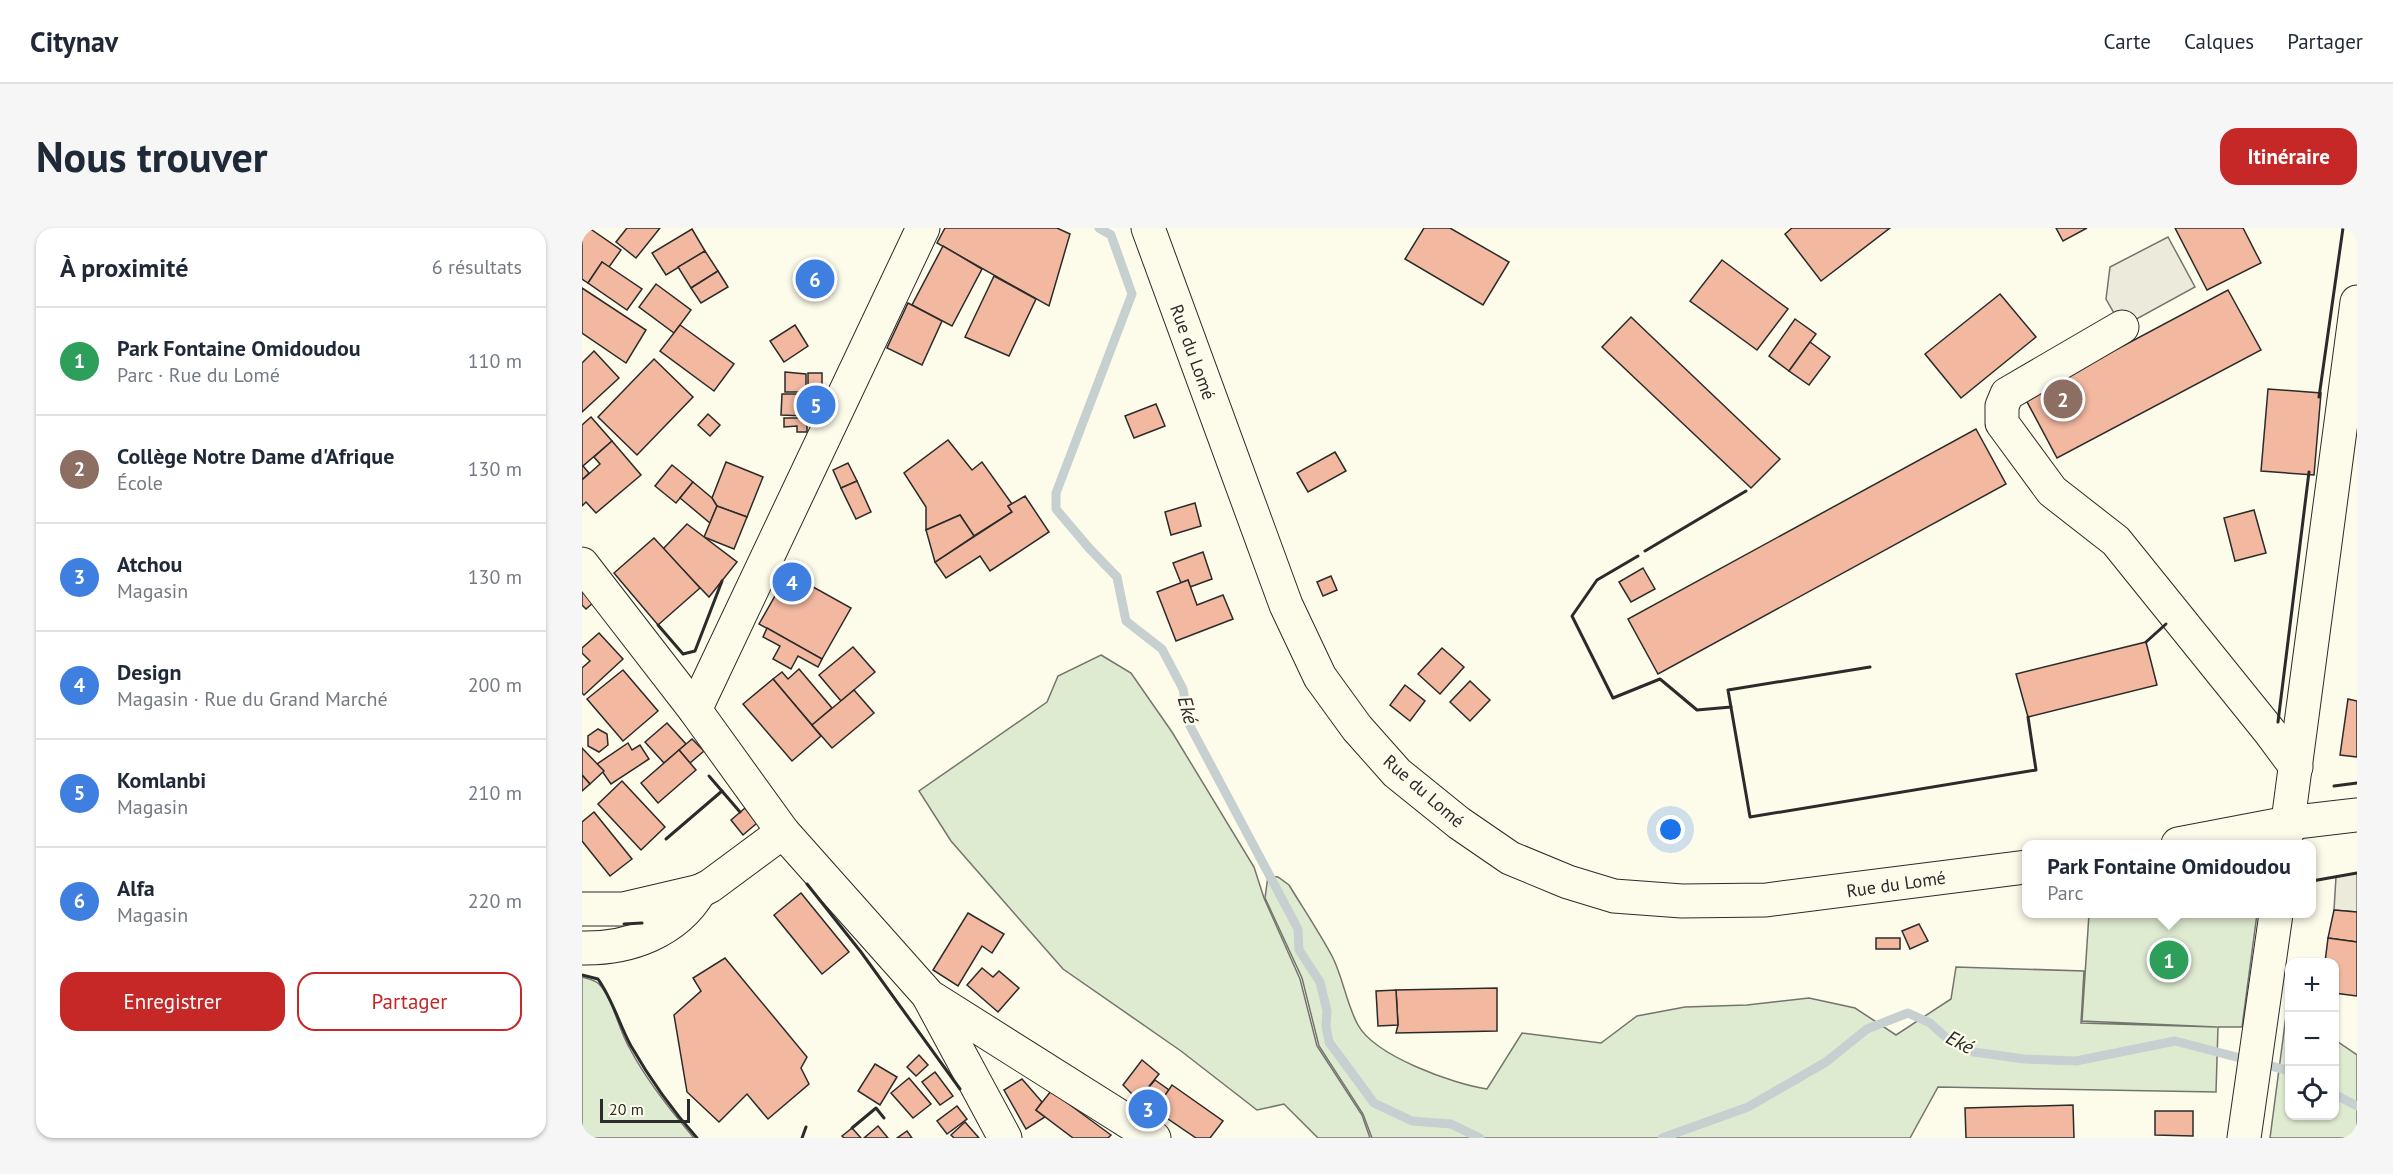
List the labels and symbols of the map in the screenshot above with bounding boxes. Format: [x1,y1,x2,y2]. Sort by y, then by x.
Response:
pin: 6 [796,256,834,302]
street label: Rue du Lomé [1165,301,1221,403]
pin: 2 [2044,376,2082,422]
pin: 5 [796,382,836,428]
pin: 4 [772,560,812,604]
water label: Eké [1172,693,1204,728]
street label: Rue du Lomé [1379,750,1469,832]
your location [1656,815,1685,844]
street label: Rue du Lomé [1845,866,1947,902]
pin: 1 [2150,938,2188,982]
water label: Eké [1942,1024,1979,1060]
pin: 3 [1128,1086,1168,1132]
scale bar [600,1096,690,1124]

